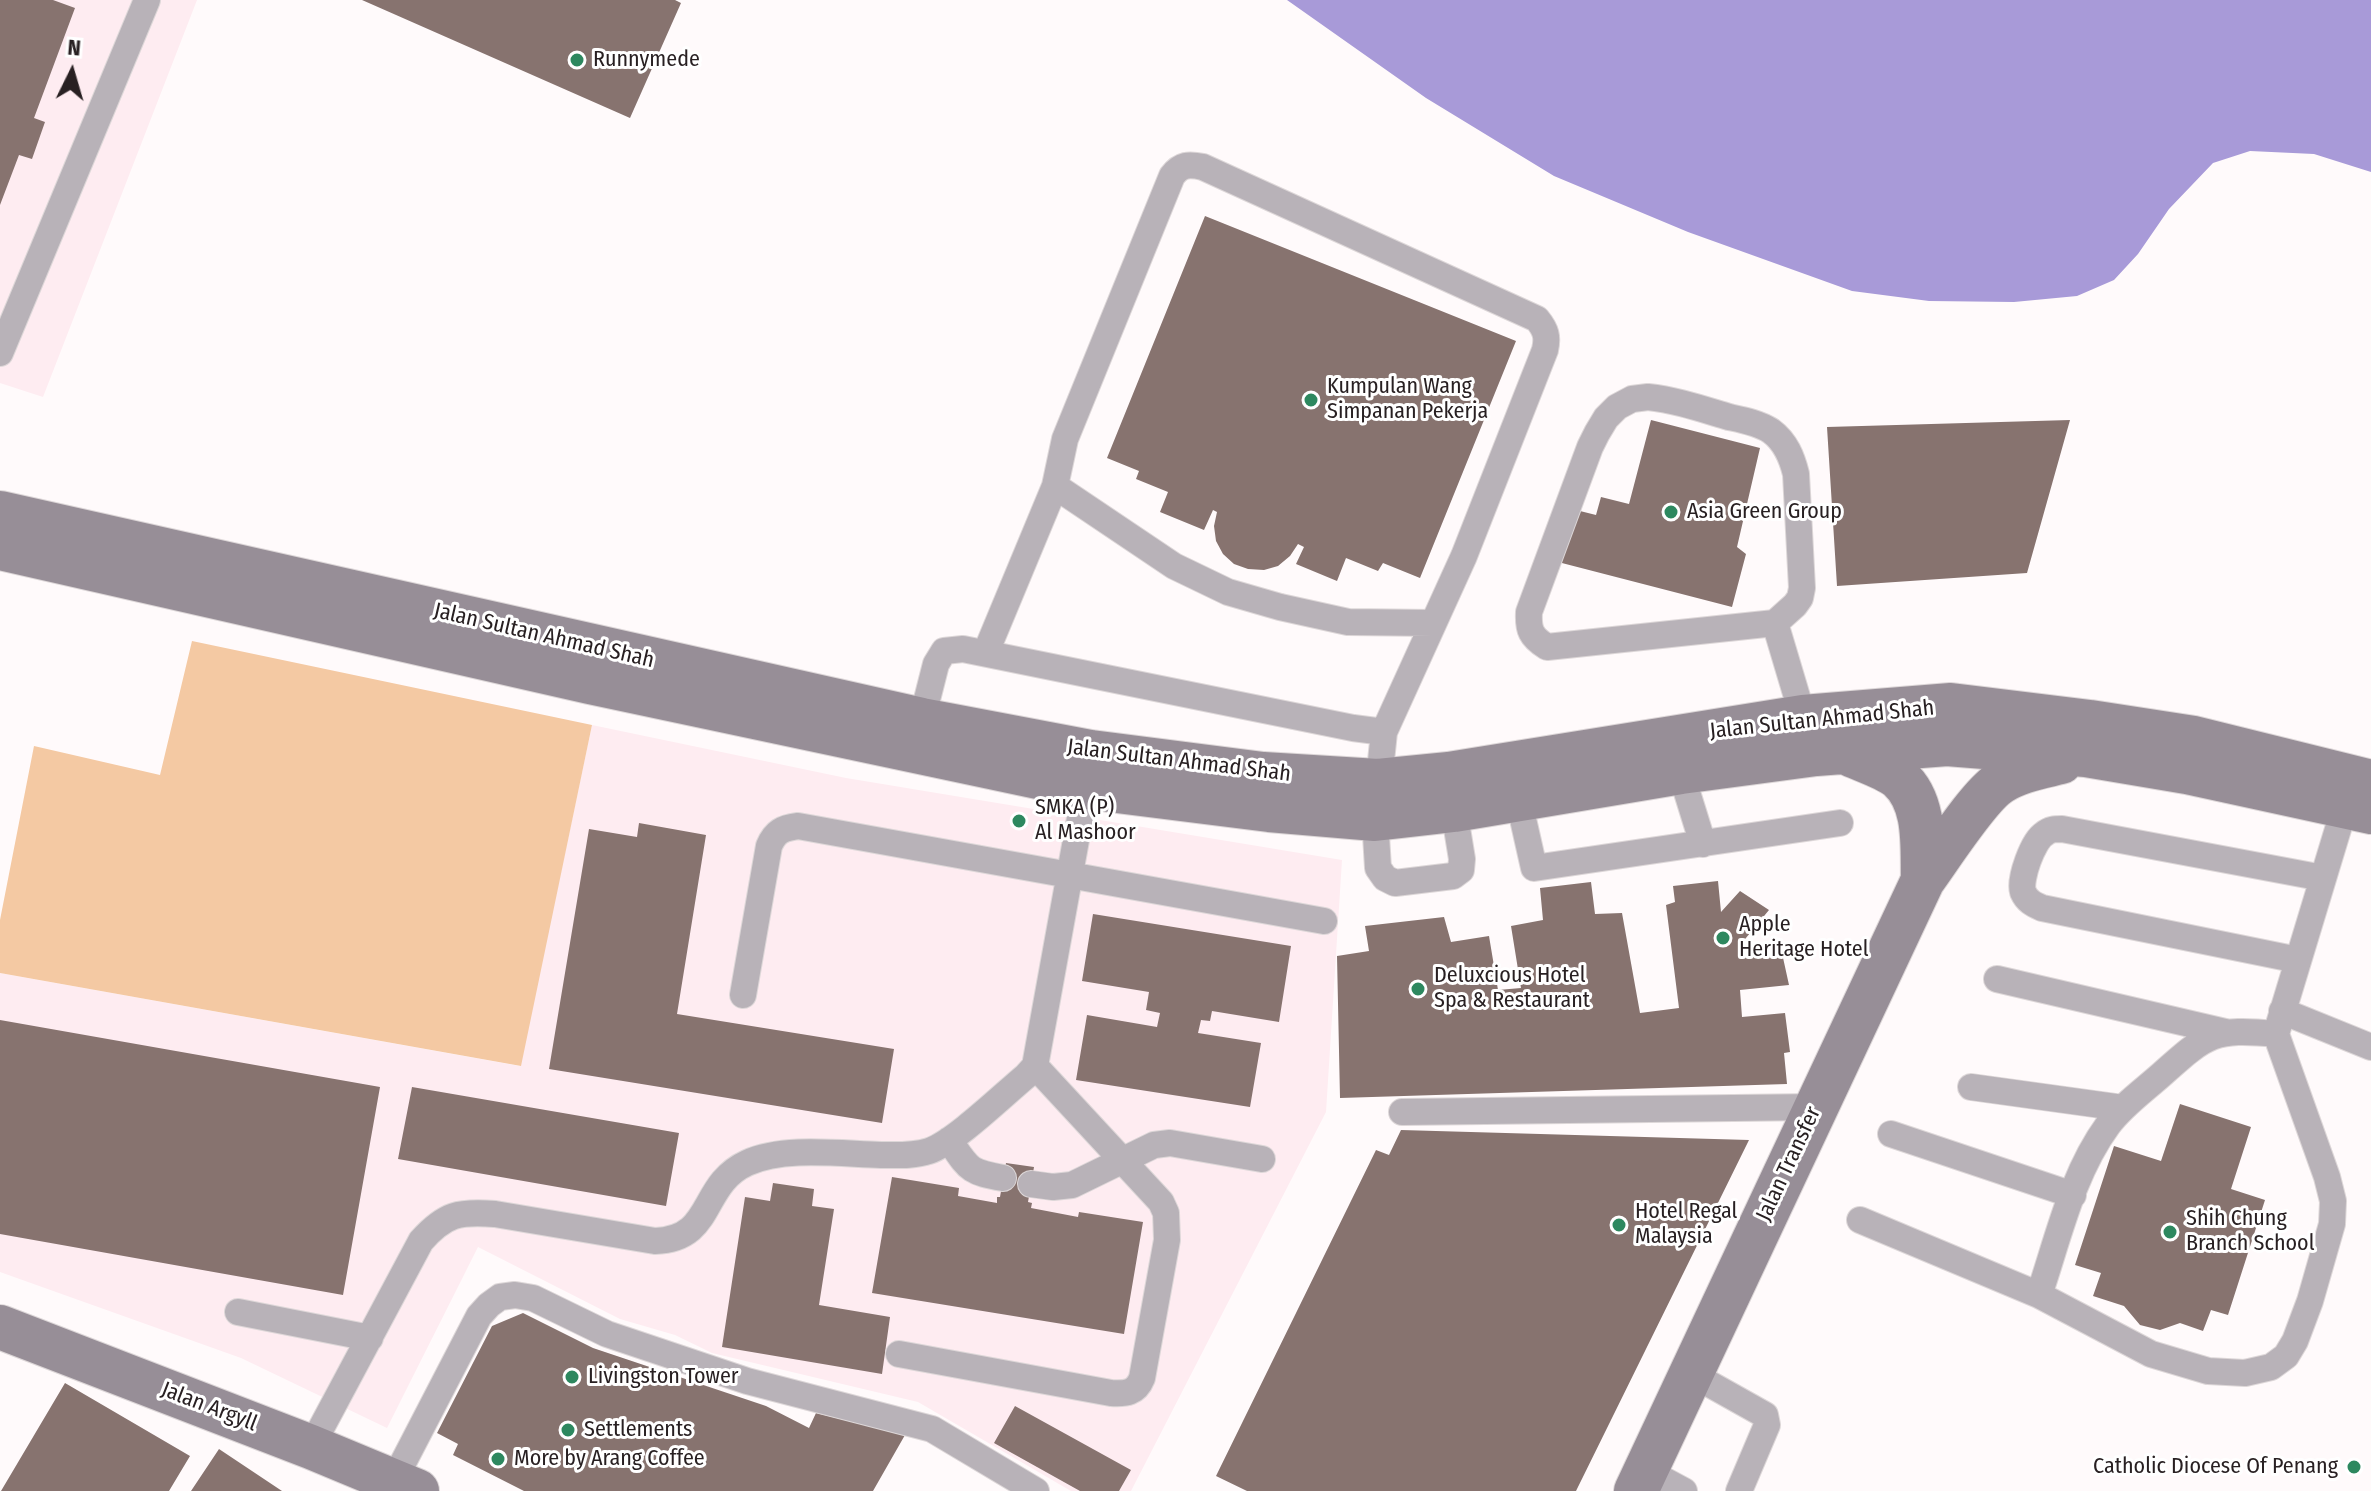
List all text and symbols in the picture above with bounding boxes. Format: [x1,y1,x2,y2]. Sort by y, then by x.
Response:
north arrow [32,32,112,112]
text: N [66,34,82,62]
place label: Runnymede [593,47,700,73]
marker: Runnymede [568,51,586,69]
place label: Kumpulan Wang Simpanan Pekerja [1327,374,1488,426]
marker: Kumpulan Wang Simpanan Pekerja [1302,391,1320,409]
place label: Asia Green Group [1687,499,1842,525]
marker: Asia Green Group [1662,503,1680,521]
street label: Jalan Sultan Ahmad Shah [431,598,657,674]
street label: Jalan Sultan Ahmad Shah [1709,695,1935,745]
street label: Jalan Sultan Ahmad Shah [1066,734,1292,788]
place label: SMKA (P) Al Mashoor [1035,795,1136,846]
marker: SMKA (P) Al Mashoor [1010,812,1028,830]
place label: Apple Heritage Hotel [1739,912,1868,964]
marker: Apple Heritage Hotel [1714,929,1732,947]
place label: Deluxcious Hotel Spa & Restaurant [1434,963,1590,1014]
marker: Deluxcious Hotel Spa & Restaurant [1409,980,1427,998]
street label: Jalan Transfer [1751,1103,1827,1225]
place label: Hotel Regal Malaysia [1635,1199,1737,1250]
place label: Shih Chung Branch School [2186,1206,2314,1258]
marker: Hotel Regal Malaysia [1610,1216,1628,1234]
marker: Shih Chung Branch School [2161,1223,2179,1241]
place label: Livingston Tower [588,1364,739,1390]
marker: Livingston Tower [563,1368,581,1386]
street label: Jalan Argyll [157,1377,261,1437]
place label: Settlements [584,1417,692,1443]
marker: Settlements [559,1421,577,1439]
place label: More by Arang Coffee [514,1446,705,1472]
marker: More by Arang Coffee [489,1450,507,1468]
place label: Catholic Diocese Of Penang [2093,1454,2338,1480]
marker: Catholic Diocese Of Penang [2345,1458,2363,1476]

